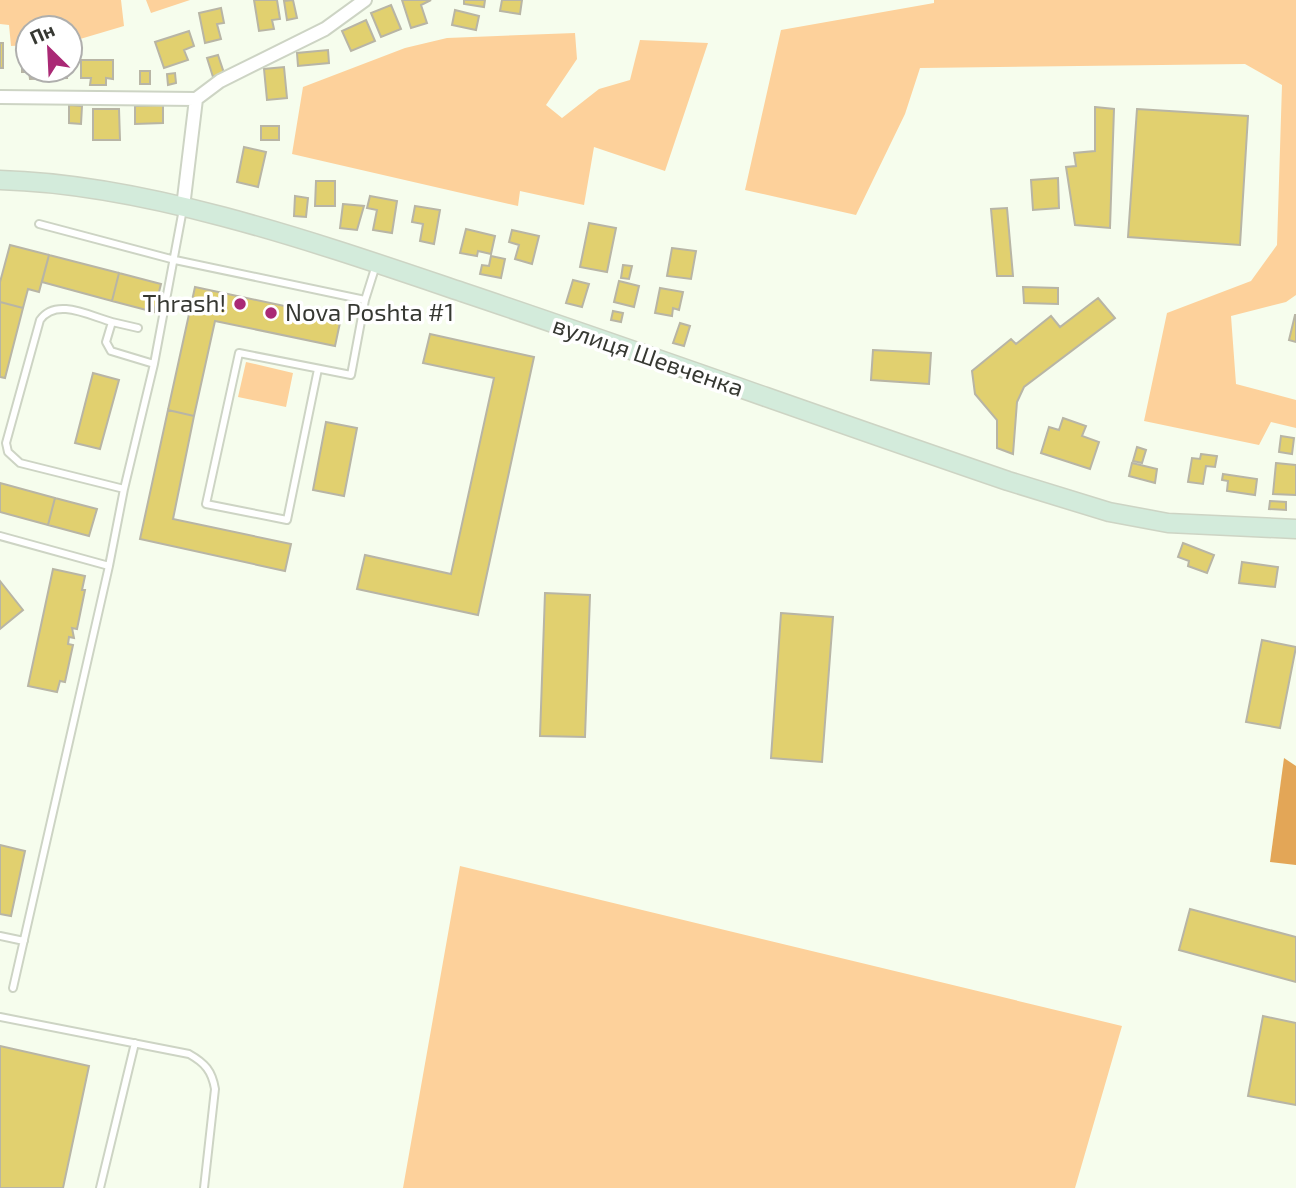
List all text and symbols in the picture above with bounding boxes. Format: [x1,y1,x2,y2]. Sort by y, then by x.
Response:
north arrow [14,14,84,84]
text: Пн [26,17,58,49]
place label: Thrash! [143,288,226,317]
marker: Thrash! [232,296,248,312]
place label: Nova Poshta #1 [285,297,454,326]
marker: Nova Poshta #1 [263,305,279,321]
street label: вулиця Шевченка [549,309,748,403]

